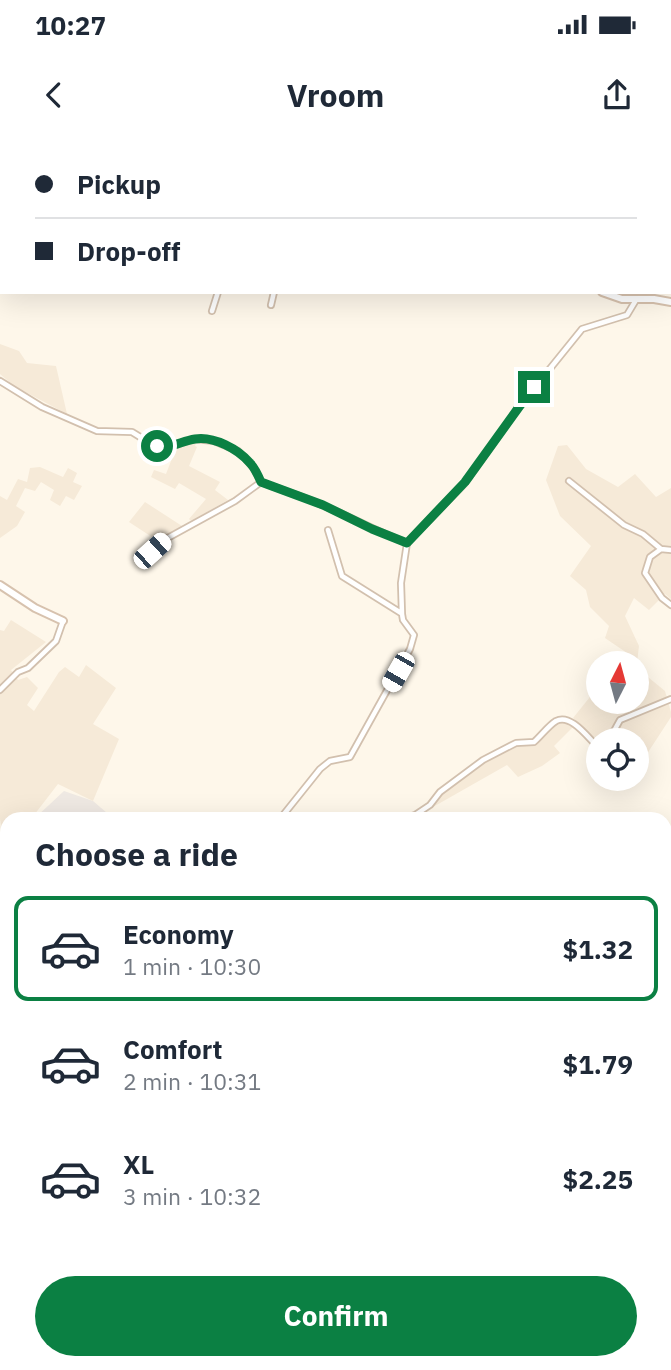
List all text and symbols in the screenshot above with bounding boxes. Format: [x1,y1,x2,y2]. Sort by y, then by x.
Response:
text: 10:27 [35,8,106,42]
text: Vroom [287,74,384,116]
icon: back [35,76,73,114]
icon: share [598,76,636,114]
text: Pickup [77,167,161,201]
text: Drop-off [77,234,180,268]
route end [518,371,550,403]
route start [141,430,173,462]
car [130,529,175,573]
car [379,649,418,695]
north arrow [586,651,649,714]
map controls [586,651,649,791]
button: locate [586,728,649,791]
text: Choose a ride [35,833,238,875]
icon: car [39,917,102,980]
text: Economy [123,917,234,951]
text: $1.32 [563,932,633,966]
text: 1 min · 10:30 [123,951,261,981]
icon: car [39,1032,102,1095]
text: Comfort [123,1032,222,1066]
text: $1.79 [563,1047,633,1081]
text: 2 min · 10:31 [123,1066,261,1096]
icon: car [39,1147,102,1210]
text: XL [123,1147,154,1181]
text: $2.25 [563,1162,633,1196]
text: 3 min · 10:32 [123,1181,261,1211]
button: Confirm [35,1276,637,1356]

